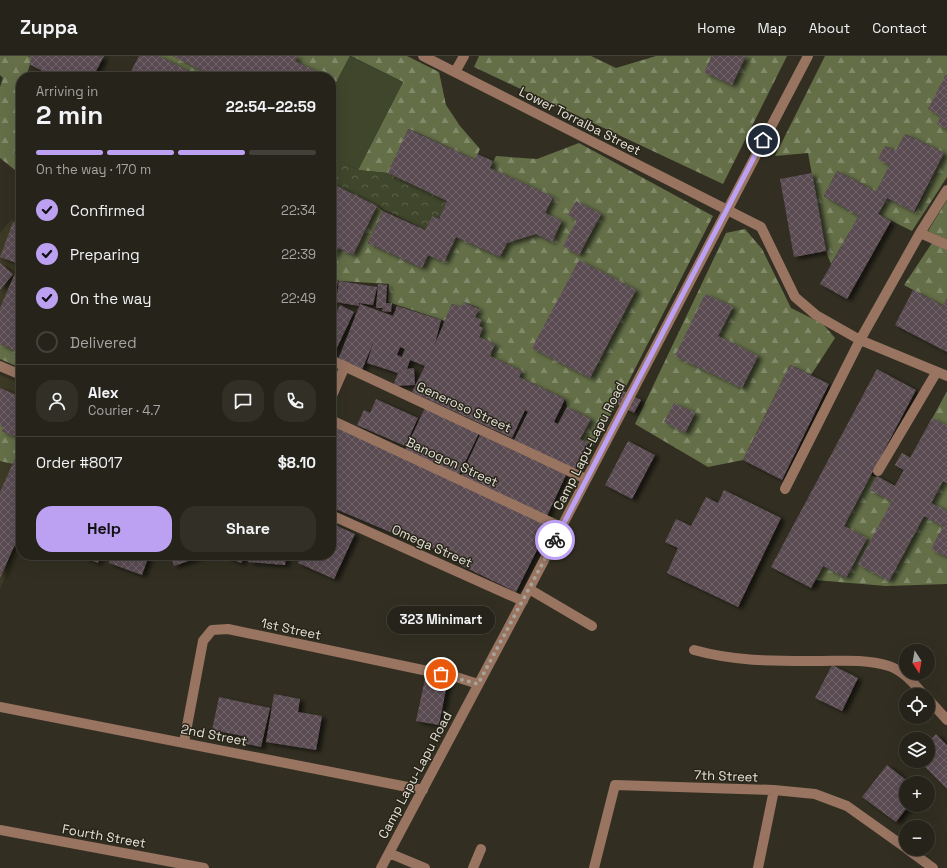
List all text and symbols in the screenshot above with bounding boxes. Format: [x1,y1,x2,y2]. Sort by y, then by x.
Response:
text: Zuppa [20,15,78,40]
text: Home [697,19,735,37]
text: Map [757,19,787,37]
text: About [809,19,850,37]
text: Contact [872,19,927,37]
text: Arriving in [36,83,98,100]
street label: Lower Torralba Street [516,83,644,159]
text: 22:54–22:59 [226,97,316,116]
text: 2 min [36,98,103,132]
pin [746,123,780,157]
icon: home [752,129,774,151]
text: On the way · 170 m [36,161,151,178]
icon: check [36,199,58,221]
text: Confirmed [70,201,145,220]
text: 22:34 [281,202,316,219]
icon: check [36,243,58,265]
text: Preparing [70,245,140,264]
text: 22:39 [281,246,316,263]
icon: check [36,287,58,309]
text: On the way [70,289,151,308]
text: 22:49 [281,290,316,307]
text: Delivered [70,333,137,352]
street label: Generoso Street [414,378,514,436]
street label: Camp Lapu-Lapu Road [549,379,629,513]
button: person [36,380,78,422]
button: chat [222,380,264,422]
button: phone [274,380,316,422]
text: Alex [88,383,119,402]
text: Courier · 4.7 [88,402,160,419]
street label: Banogon Street [403,433,501,491]
text: Order #8017 [36,453,123,472]
text: $8.10 [278,453,316,472]
button: Help [36,506,172,552]
button: Share [180,506,316,552]
courier [535,520,575,560]
street label: Omega Street [389,521,475,571]
icon: bike [544,529,566,551]
callout: 323 Minimart [387,606,495,634]
text: 323 Minimart [400,611,482,628]
street label: 1st Street [259,614,323,644]
north arrow [899,644,935,680]
map controls [899,644,935,856]
pin [424,657,458,691]
icon: bag [430,663,452,685]
button: locate [899,688,935,724]
street label: Camp Lapu-Lapu Road [374,708,456,842]
street label: 2nd Street [179,720,249,750]
button: layers [899,732,935,768]
street label: 7th Street [694,766,758,786]
button: + [899,776,935,812]
street label: Fourth Street [61,820,147,852]
button: − [899,820,935,856]

